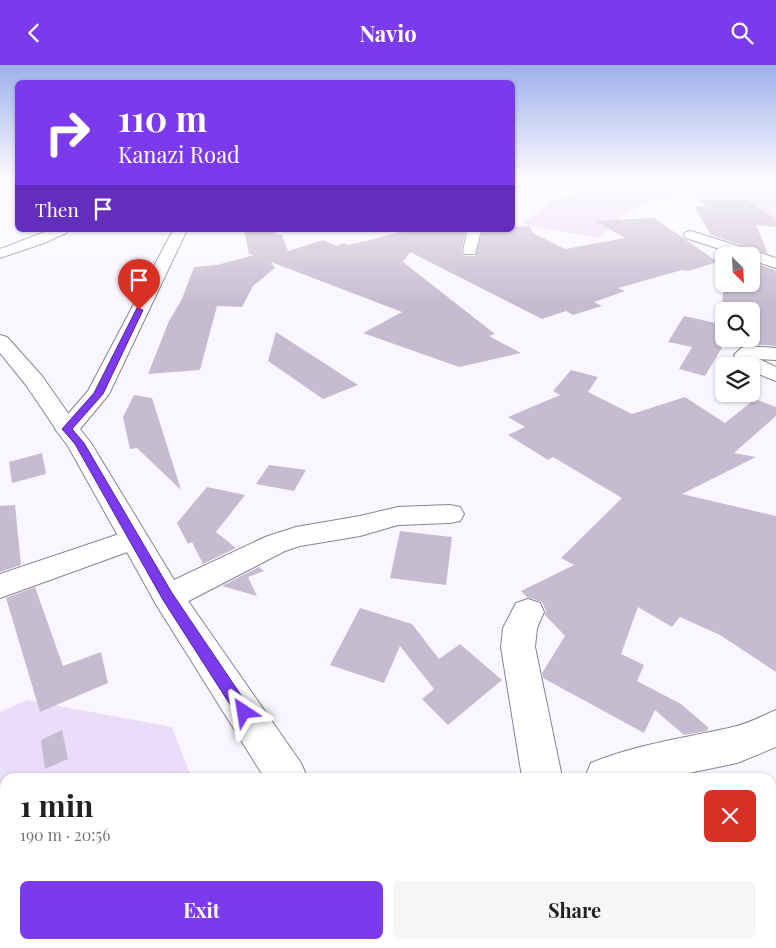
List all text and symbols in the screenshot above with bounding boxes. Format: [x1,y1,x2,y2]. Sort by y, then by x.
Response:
text: Navio [359,18,417,48]
icon: back [20,19,48,47]
icon: search [728,19,756,47]
text: 110 m [118,94,207,141]
icon: right [35,100,100,165]
text: Kanazi Road [118,139,240,169]
icon: arrive [89,195,117,223]
text: Then [35,196,79,222]
north arrow [715,247,760,293]
map controls [715,247,760,402]
pin [118,259,160,310]
icon: arrive [125,266,153,294]
button: search [715,302,760,347]
button: layers [715,357,760,402]
position arrow [217,685,269,737]
text: 1 min [20,785,94,825]
button: close [704,790,756,842]
text: 190 m · 20:56 [20,824,110,845]
button: Exit [20,881,383,939]
button: Share [393,881,756,939]

